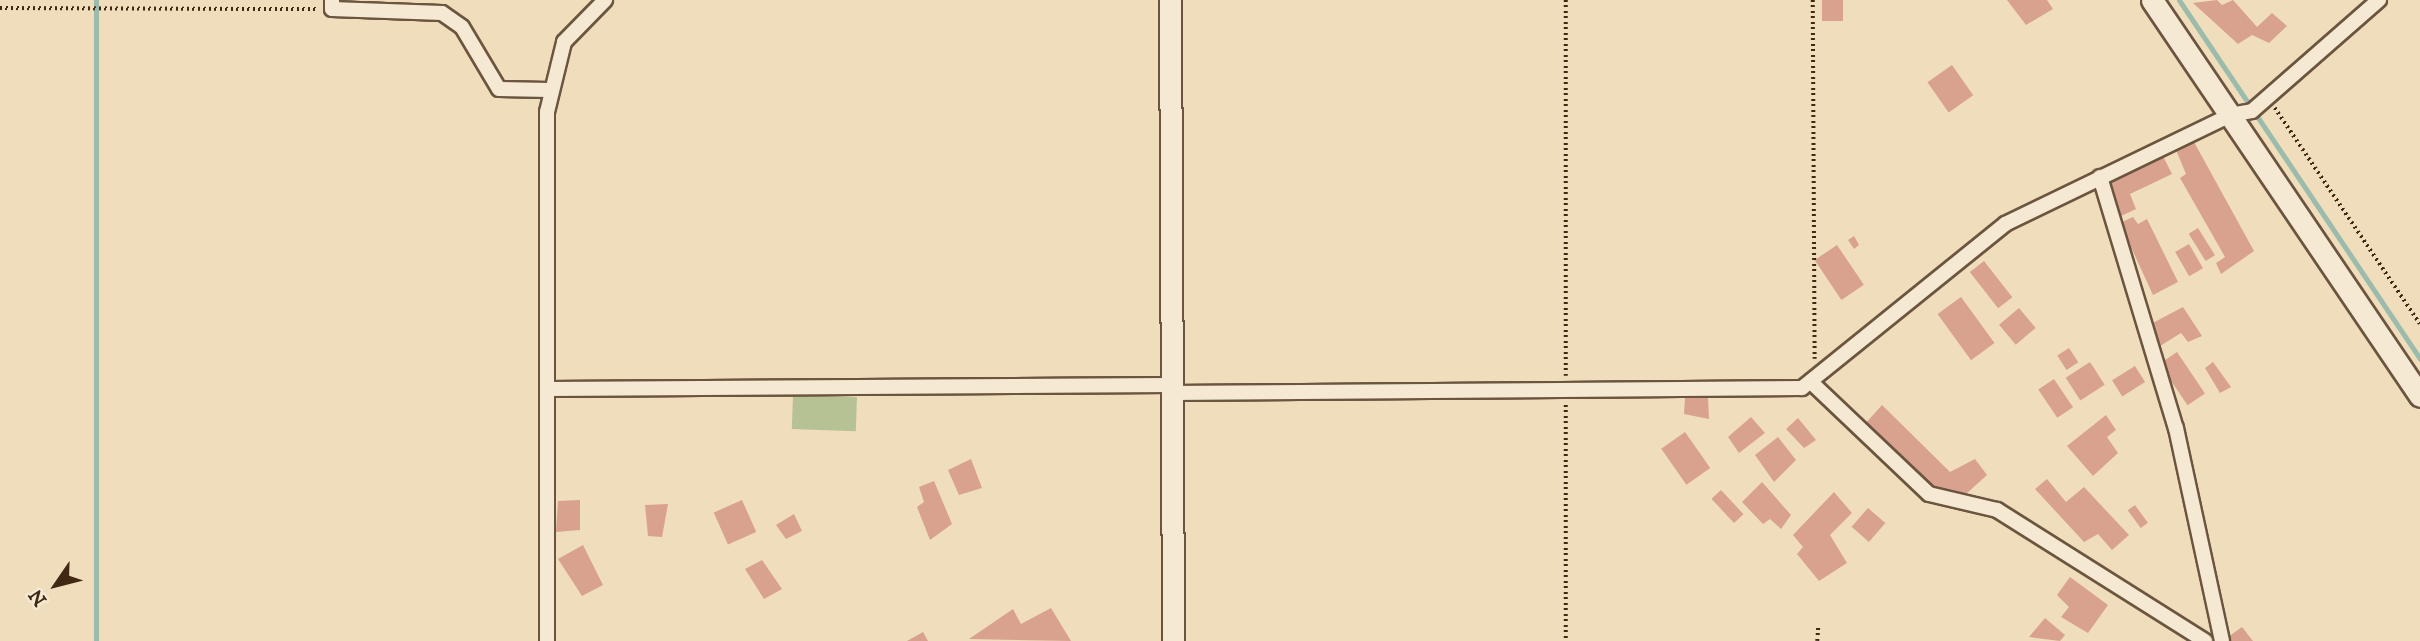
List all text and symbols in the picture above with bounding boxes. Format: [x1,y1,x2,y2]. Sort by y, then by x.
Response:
north arrow [21,550,91,620]
text: N [24,584,52,610]

